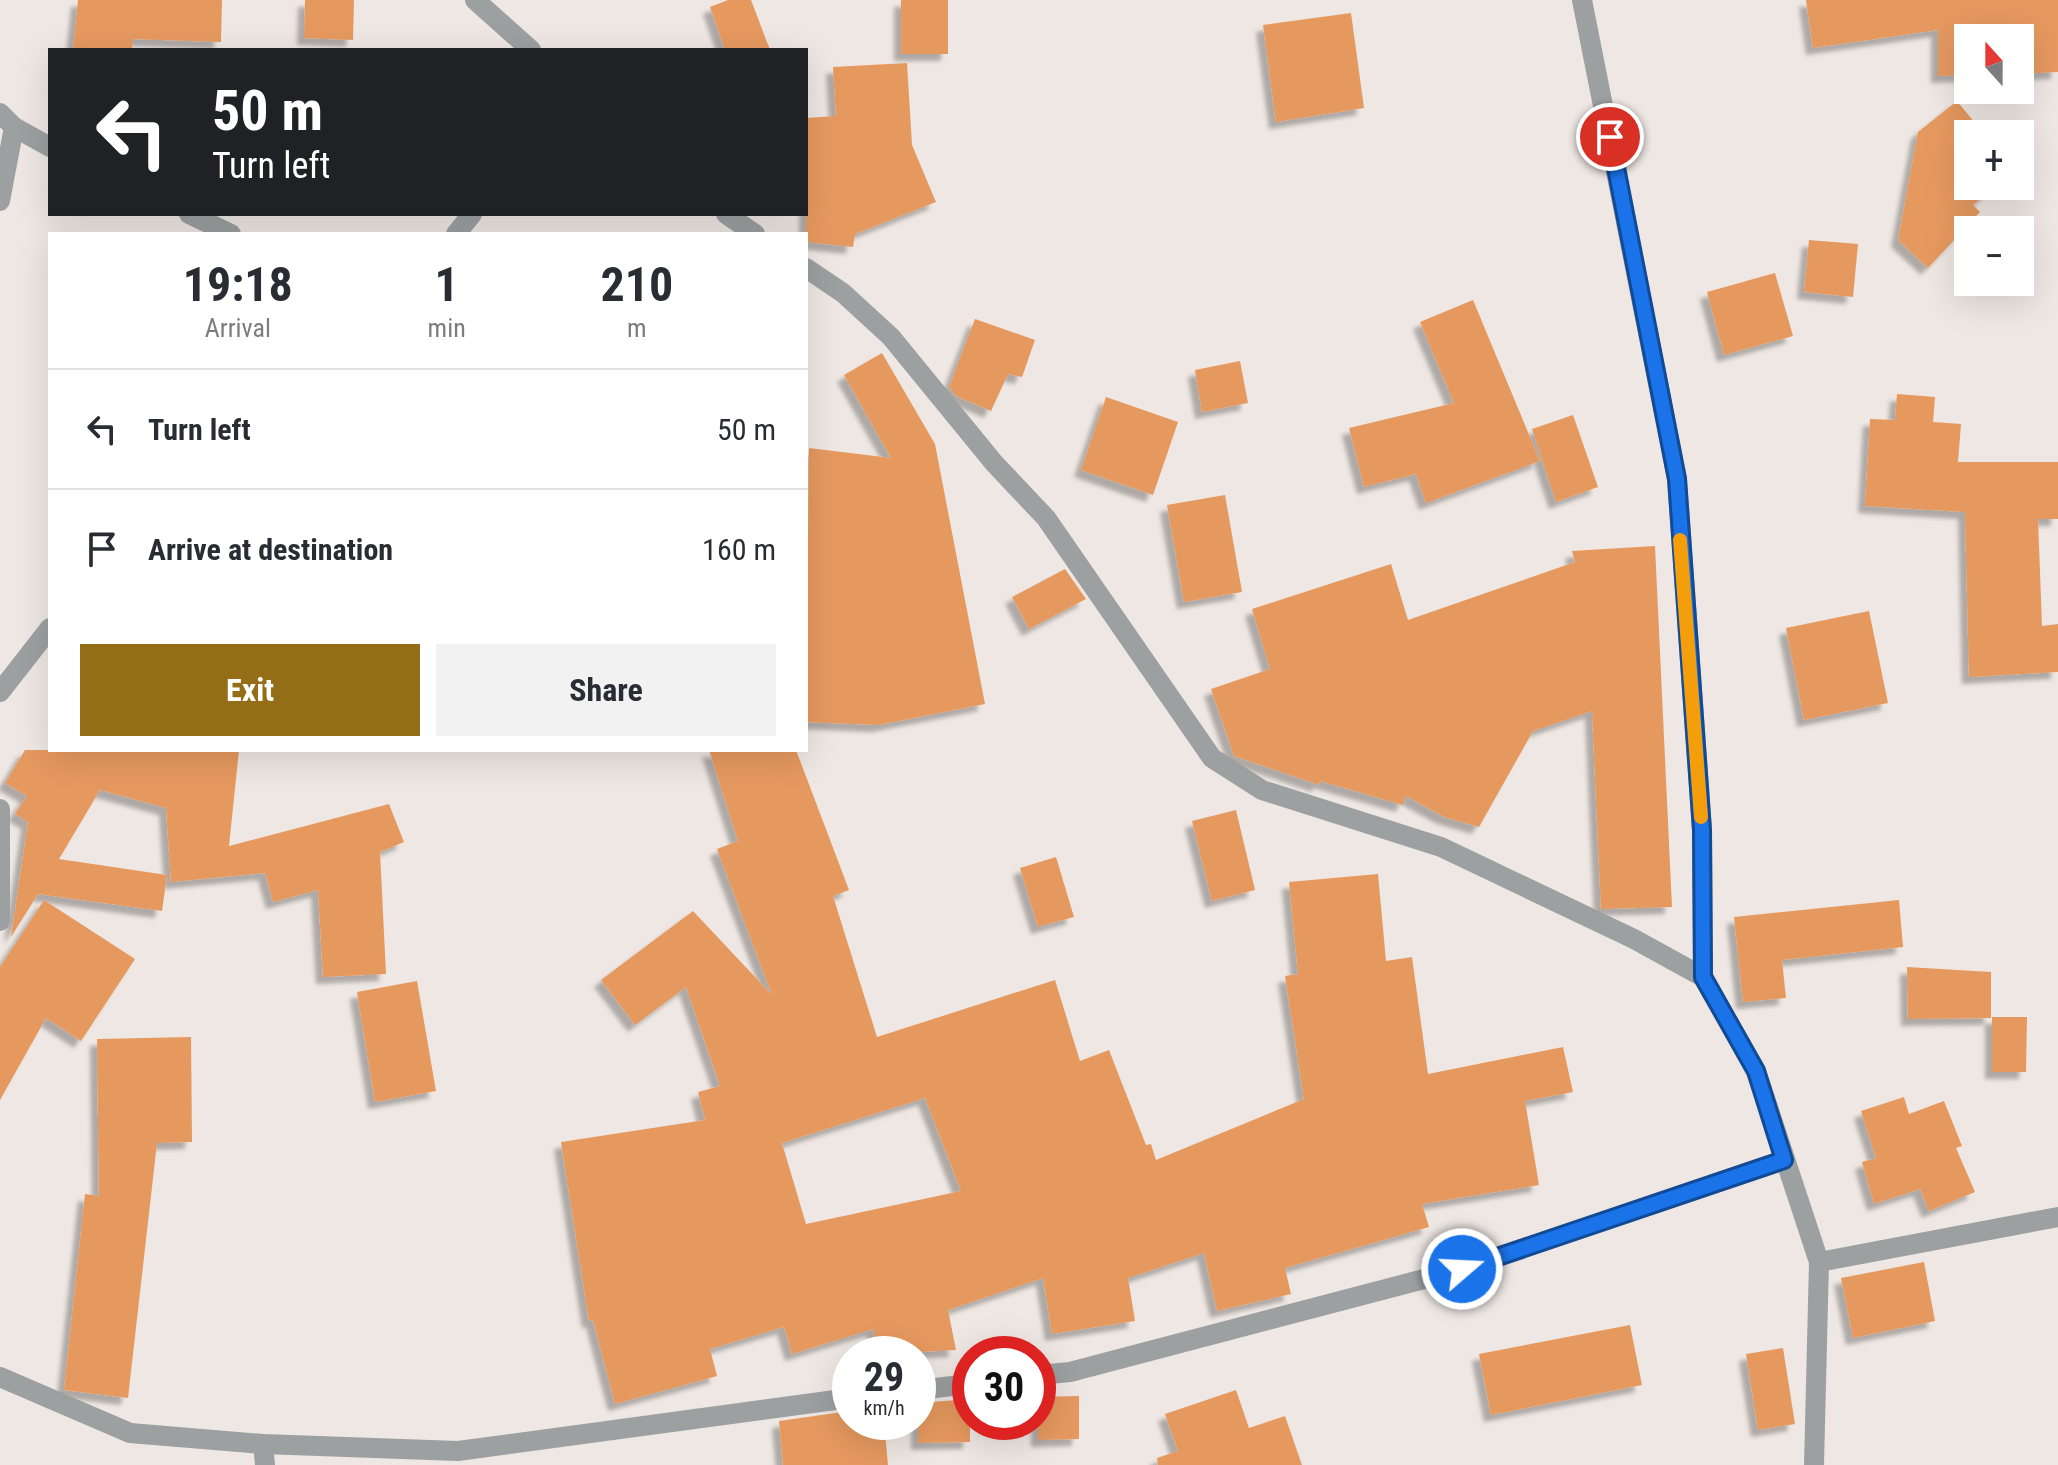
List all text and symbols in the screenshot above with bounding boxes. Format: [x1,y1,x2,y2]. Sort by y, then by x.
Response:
north arrow [1954,24,2034,104]
map controls [1954,24,2034,296]
text: 50 m [212,78,323,144]
icon: left [80,80,184,184]
pin [1576,103,1644,171]
icon: arrive [1588,115,1632,159]
button: + [1954,120,2034,200]
text: Turn left [212,145,330,187]
button: − [1954,216,2034,296]
text: 19:18 [183,256,293,313]
text: 1 [435,256,459,313]
text: 210 [600,256,673,313]
text: Arrival [205,313,271,343]
text: min [428,313,466,343]
text: m [627,313,647,343]
icon: left [80,407,124,451]
text: Turn left [148,412,251,447]
text: 50 m [717,412,776,447]
icon: arrive [80,527,124,571]
text: Arrive at destination [148,532,393,567]
text: 160 m [702,532,776,567]
button: Exit [80,644,420,736]
button: Share [436,644,776,736]
position arrow [1420,1227,1504,1311]
speed limit sign: 30 [952,1336,1056,1440]
text: 29 [864,1354,904,1401]
text: km/h [863,1396,905,1420]

